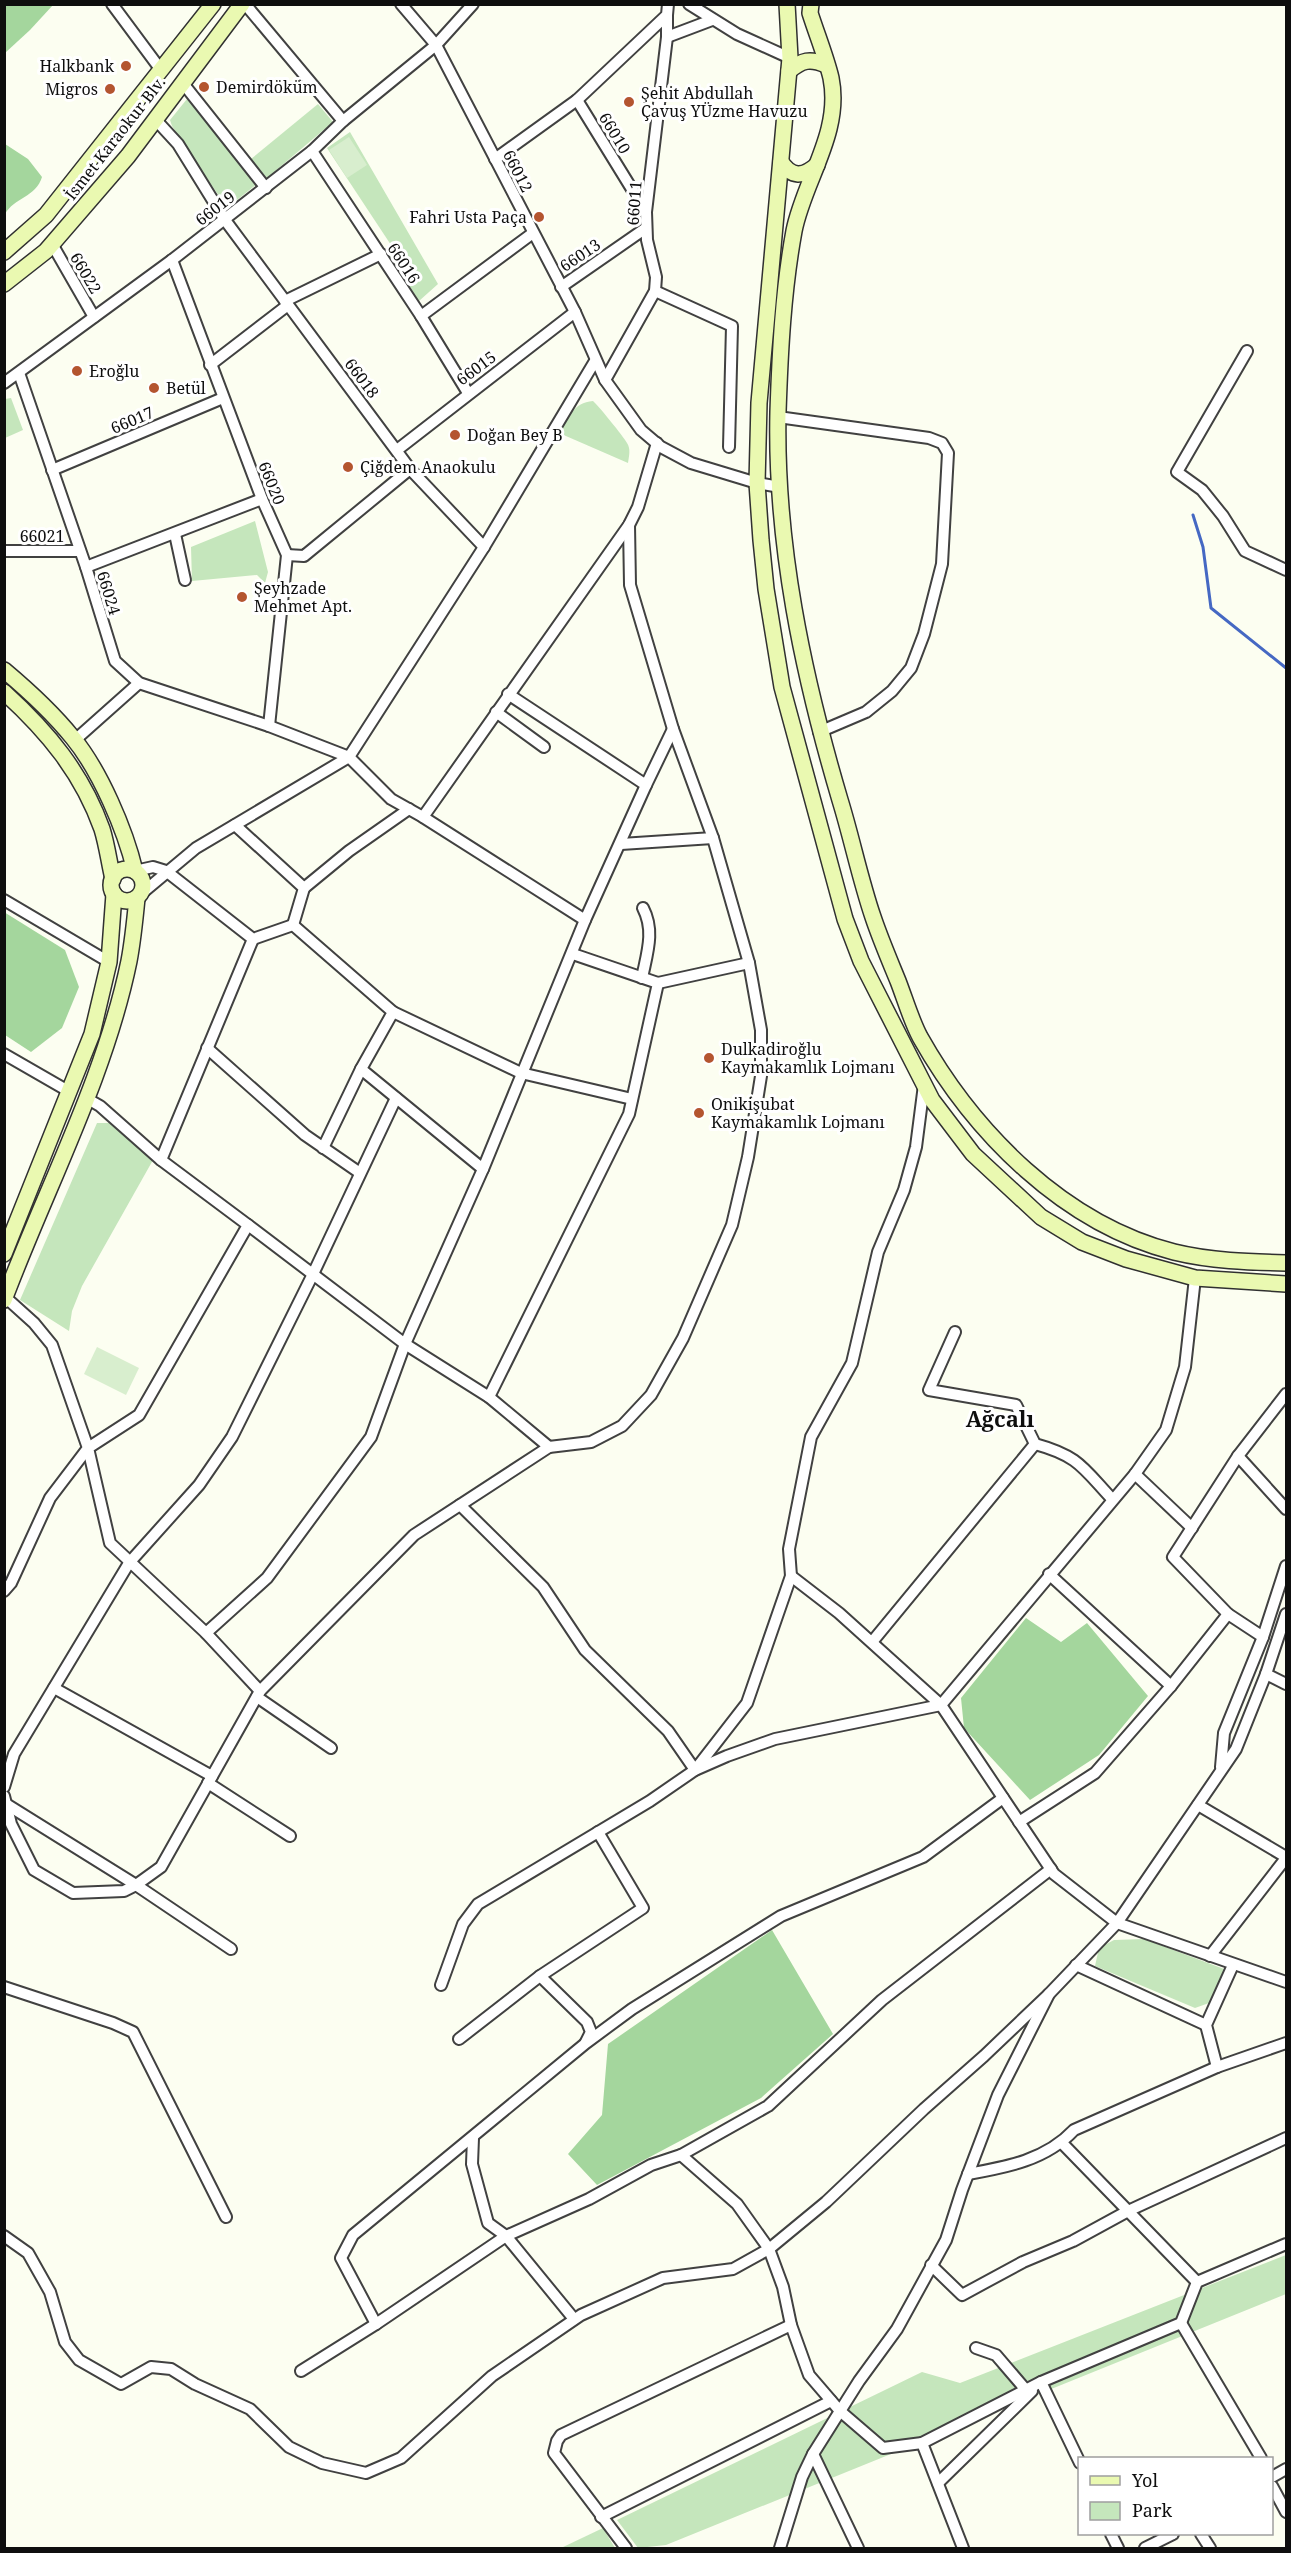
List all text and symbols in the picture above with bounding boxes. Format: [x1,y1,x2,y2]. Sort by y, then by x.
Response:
place label: Halkbank [39,55,115,77]
marker: Halkbank [119,59,133,73]
street label: İsmet Karaokur Blv. [60,72,170,204]
place label: Demirdöküm [216,76,318,98]
place label: Migros [45,78,98,100]
marker: Demirdöküm [197,80,211,94]
marker: Migros [103,82,117,96]
place label: Şehit Abdullah Çavuş YÜzme Havuzu [641,82,808,122]
marker: Şehit Abdullah Çavuş YÜzme Havuzu [622,95,636,109]
street label: 66010 [594,108,636,158]
street label: 66012 [498,146,538,196]
street label: 66011 [621,180,647,226]
street label: 66019 [191,186,239,230]
place label: Fahri Usta Paça [409,206,527,228]
marker: Fahri Usta Paça [532,210,546,224]
street label: 66013 [555,233,605,277]
street label: 66016 [383,238,425,288]
street label: 66022 [65,248,107,298]
street label: 66015 [452,346,500,390]
street label: 66018 [340,354,384,403]
place label: Eroğlu [89,360,139,382]
marker: Eroğlu [70,364,84,378]
place label: Betül [166,377,206,399]
marker: Betül [147,381,161,395]
street label: 66017 [107,401,157,439]
place label: Doğan Bey B [467,424,563,446]
marker: Doğan Bey B [448,428,462,442]
place label: Çiğdem Anaokulu [360,456,496,478]
street label: 66020 [253,458,291,508]
marker: Çiğdem Anaokulu [341,460,355,474]
street label: 66021 [20,525,64,547]
street label: 66024 [92,568,126,618]
place label: Şeyhzade Mehmet Apt. [254,577,352,617]
marker: Şeyhzade Mehmet Apt. [235,590,249,604]
place label: Dulkadiroğlu Kaymakamlık Lojmanı [721,1038,895,1078]
marker: Dulkadiroğlu Kaymakamlık Lojmanı [702,1051,716,1065]
place label: Onikişubat Kaymakamlık Lojmanı [711,1093,885,1133]
marker: Onikişubat Kaymakamlık Lojmanı [692,1106,706,1120]
district label: Ağcalı [966,1403,1035,1433]
legend [1078,2457,1273,2535]
text: Yol [1131,2468,1158,2492]
text: Park [1132,2498,1172,2522]

